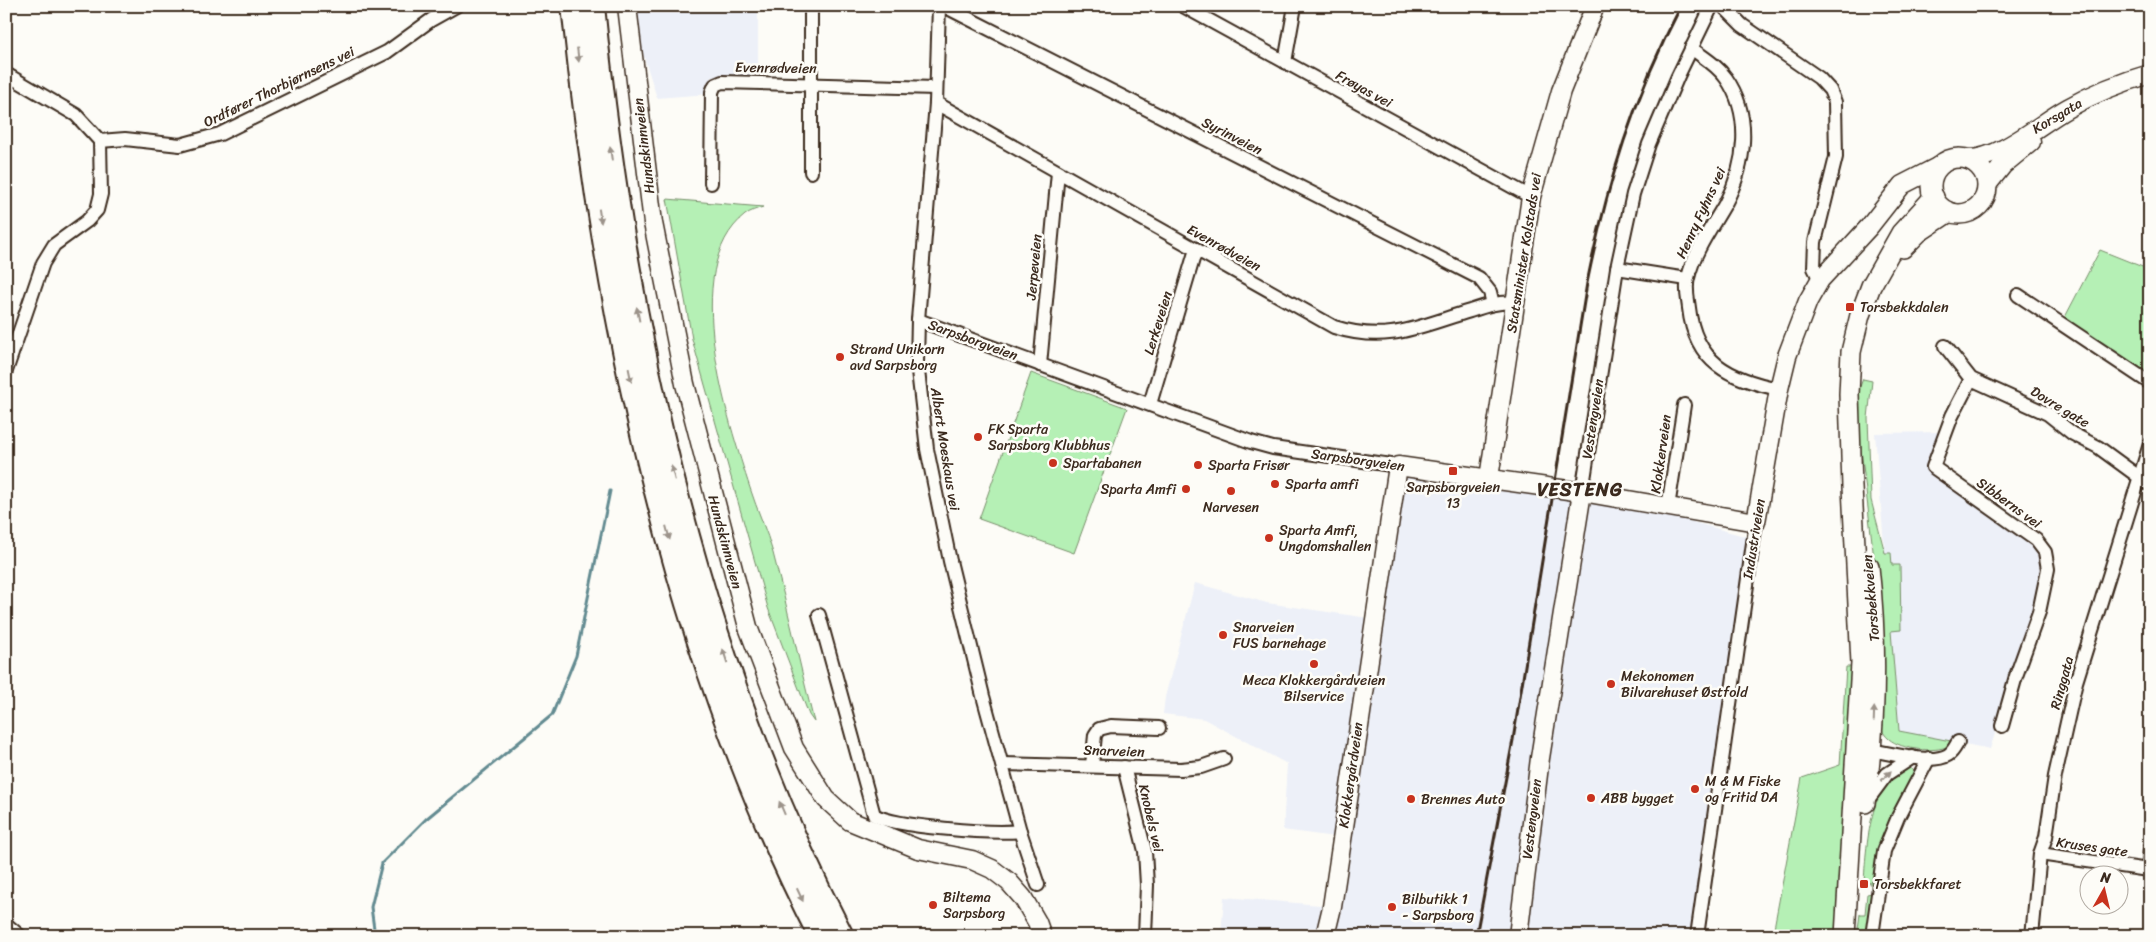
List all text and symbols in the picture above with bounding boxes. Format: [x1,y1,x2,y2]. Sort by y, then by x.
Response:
street label: Ordfører Thorbjørnsens vei [199,39,360,135]
one-way arrow [574,47,582,63]
street label: Evenrødveien [735,55,817,81]
street label: Frøyas vei [1331,63,1398,115]
street label: Korsgata [2027,91,2087,141]
street label: Hundskinnveien [626,96,662,195]
street label: Syrinveien [1197,110,1267,162]
one-way arrow [607,146,615,162]
street label: Henry Fyhns vei [1669,162,1734,263]
street label: Statsminister Kolstads vei [1499,170,1549,335]
one-way arrow [597,208,605,224]
street label: Evenrødveien [1182,217,1266,279]
street label: Jerpeveien [1019,233,1049,302]
street label: Lerkeveien [1136,287,1180,358]
place label: Torsbekkdalen [1860,295,1949,320]
marker: Torsbekkdalen [1844,301,1856,313]
one-way arrow [634,307,642,322]
street label: Sarpsborgveien [924,312,1022,368]
place label: Strand Unikorn avd Sarpsborg [850,337,945,378]
marker: Strand Unikorn avd Sarpsborg [834,351,846,363]
one-way arrow [626,368,634,383]
street label: Vestengveien [1574,377,1612,461]
street label: Dovre gate [2025,379,2095,435]
street label: Albert Moeskaus vei [923,385,967,513]
street label: Klokkerveien [1643,413,1679,495]
place label: FK Sparta Sarpsborg Klubbhus [988,417,1111,458]
marker: FK Sparta Sarpsborg Klubbhus [972,431,984,443]
street label: Sarpsborgveien [1310,441,1407,479]
place label: Spartabanen [1063,451,1142,476]
place label: Sparta Frisør [1208,453,1291,478]
marker: Spartabanen [1047,457,1059,469]
marker: Sparta Frisør [1192,459,1204,471]
one-way arrow [669,465,677,480]
marker: Sarpsborgveien 13 [1447,465,1459,477]
street label: Sibberns vei [1971,471,2048,536]
place label: Sparta amfi [1285,472,1359,497]
district label: VESTENG [1537,473,1623,506]
place label: Sarpsborgveien 13 [1406,475,1501,516]
place label: Sparta Amfi [1100,477,1177,502]
marker: Sparta amfi [1269,478,1281,490]
marker: Sparta Amfi [1180,483,1192,495]
marker: Narvesen [1225,485,1237,497]
street label: Hundskinnveien [700,492,750,592]
place label: Narvesen [1203,495,1260,520]
street label: Industriveien [1735,496,1773,582]
place label: Sparta Amfi, Ungdomshallen [1279,518,1372,559]
one-way arrow [664,526,672,541]
marker: Sparta Amfi, Ungdomshallen [1263,532,1275,544]
street label: Torsbekkveien [1855,553,1887,643]
place label: Snarveien FUS barnehage [1233,615,1326,656]
marker: Snarveien FUS barnehage [1217,629,1229,641]
one-way arrow [721,649,728,664]
street label: Ringgata [2043,654,2081,712]
marker: Meca Klokkergårdveien Bilservice [1308,658,1320,670]
place label: Mekonomen Bilvarehuset Østfold [1621,664,1749,705]
place label: Meca Klokkergårdveien Bilservice [1243,668,1386,709]
marker: Mekonomen Bilvarehuset Østfold [1605,678,1617,690]
one-way arrow [1871,705,1879,721]
street label: Klokkergårdveien [1331,720,1371,830]
street label: Snarveien [1083,737,1146,765]
place label: M & M Fiske og Fritid DA [1705,769,1781,810]
one-way arrow [1879,770,1891,782]
street label: Vestengveien [1515,777,1549,861]
street label: Knobels vei [1131,782,1171,856]
marker: M & M Fiske og Fritid DA [1689,783,1701,795]
place label: ABB bygget [1600,786,1674,811]
place label: Brennes Auto [1421,787,1505,812]
marker: ABB bygget [1585,792,1597,804]
marker: Brennes Auto [1405,793,1417,805]
one-way arrow [778,801,786,815]
street label: Kruses gate [2055,830,2129,864]
north arrow [2078,864,2128,914]
text: N [2098,864,2113,891]
place label: Torsbekkfaret [1874,872,1962,897]
marker: Torsbekkfaret [1858,878,1870,890]
place label: Biltema Sarpsborg [943,885,1005,926]
place label: Bilbutikk 1 - Sarpsborg [1402,887,1474,928]
one-way arrow [796,888,804,902]
marker: Biltema Sarpsborg [927,899,939,911]
marker: Bilbutikk 1 - Sarpsborg [1386,901,1398,913]

